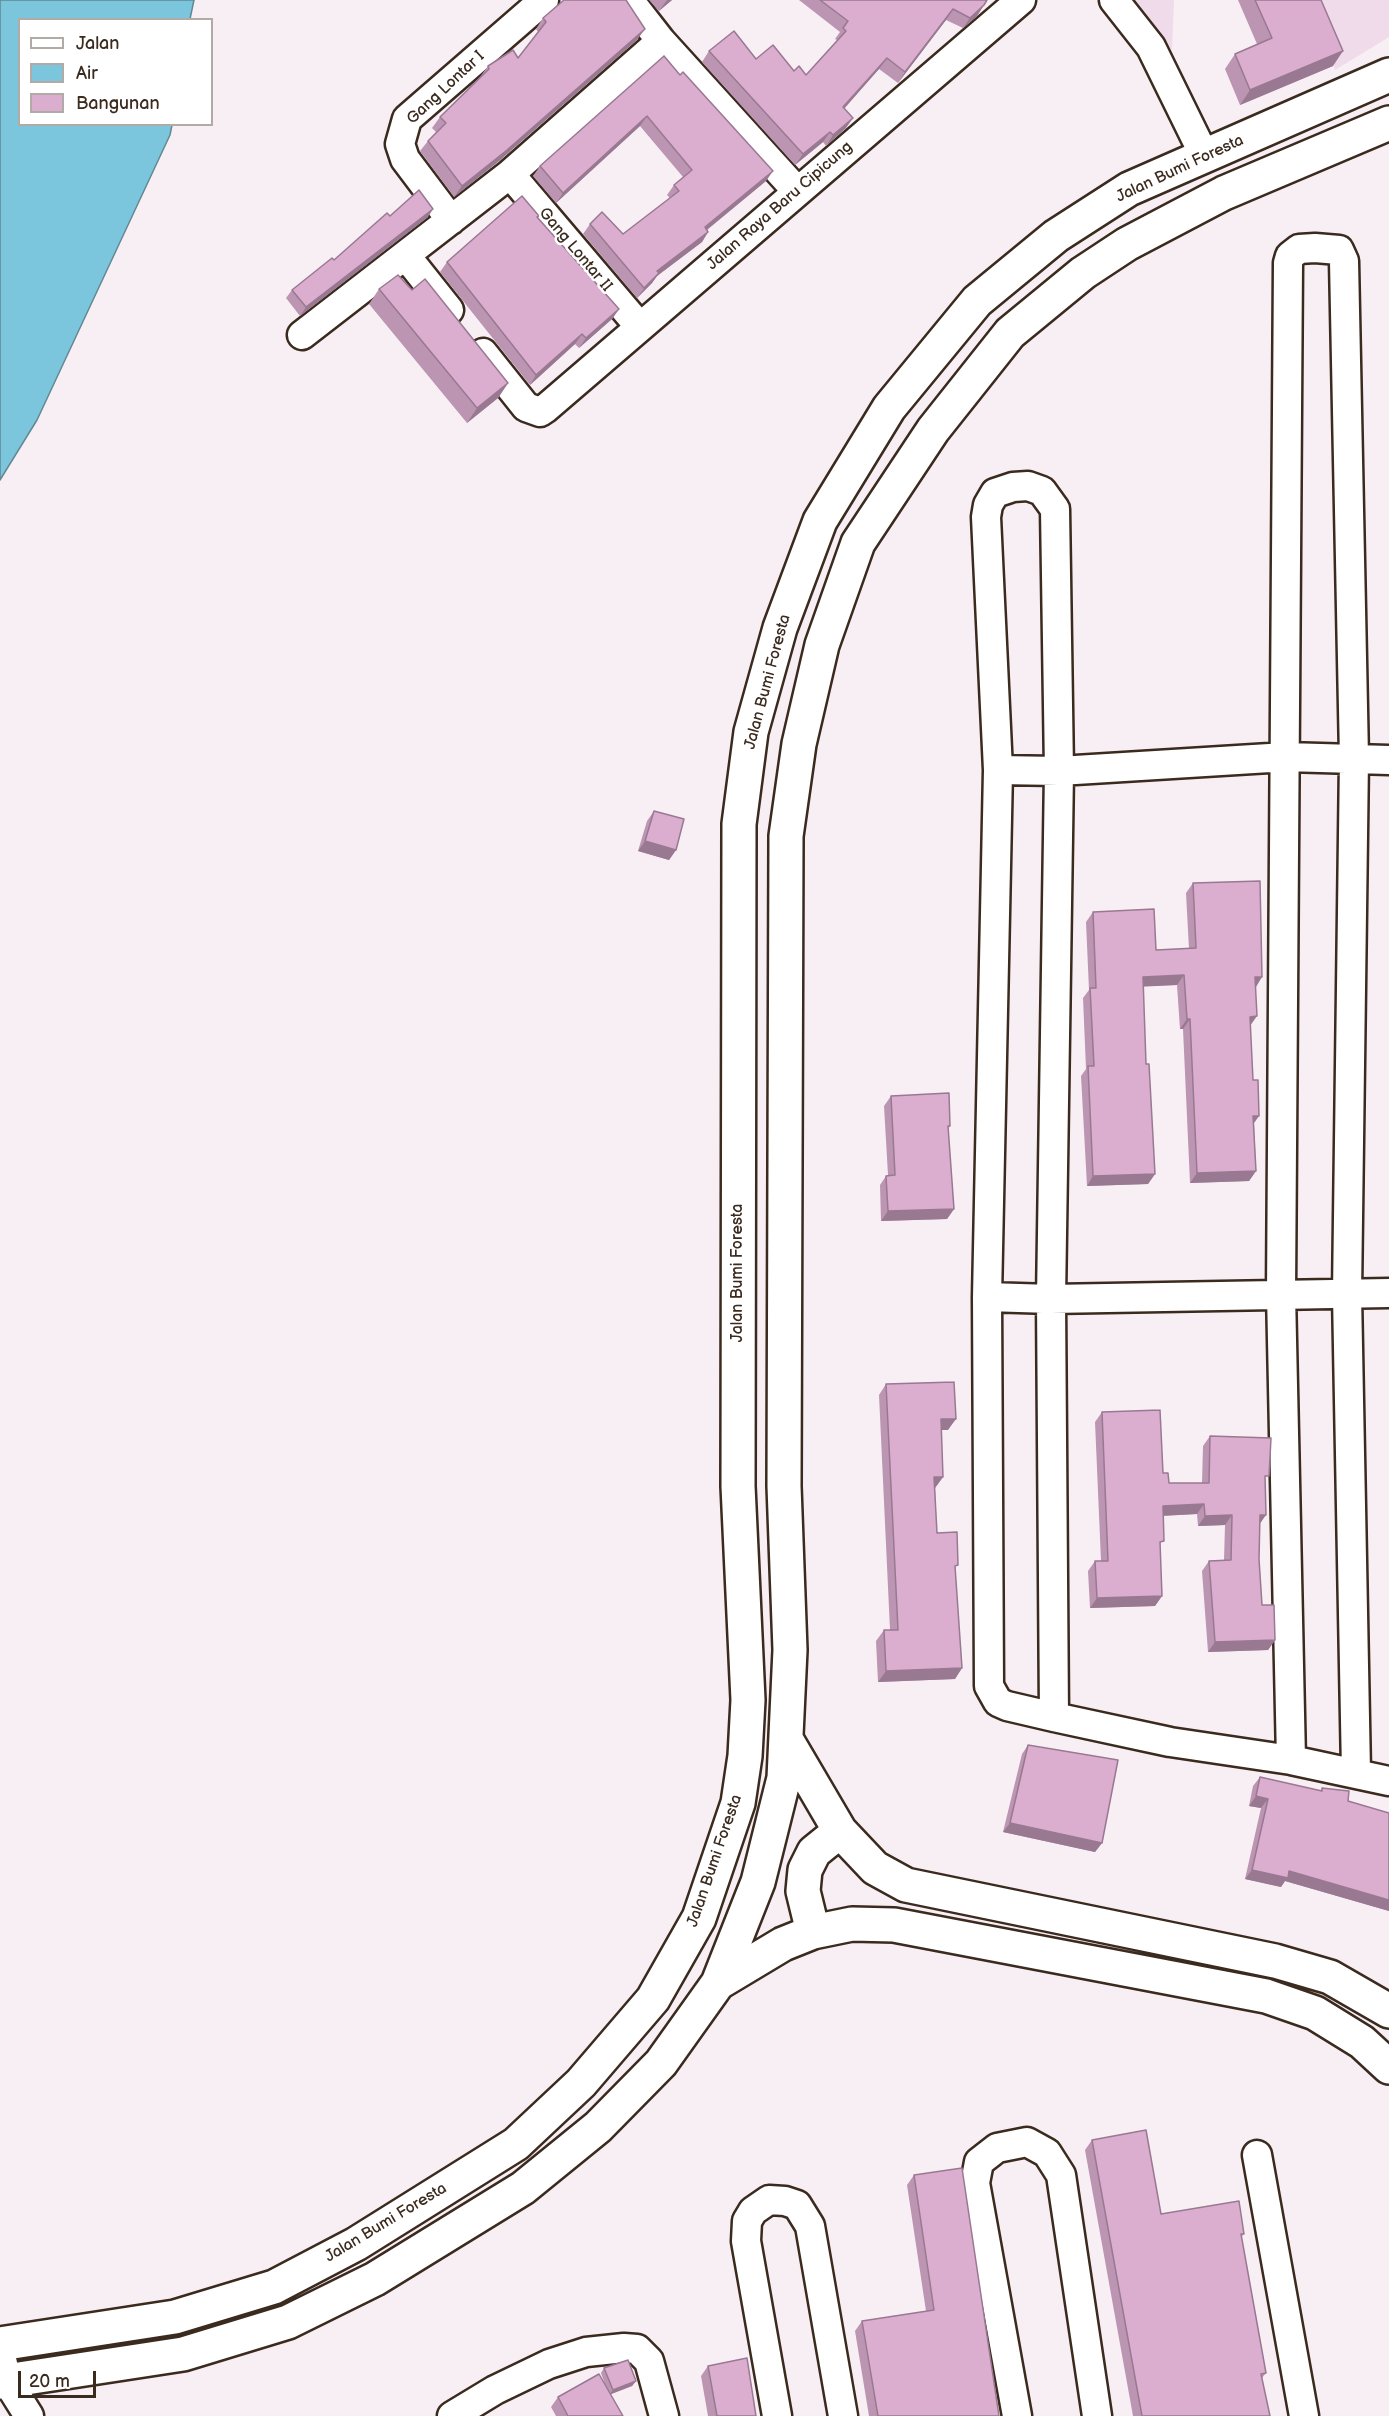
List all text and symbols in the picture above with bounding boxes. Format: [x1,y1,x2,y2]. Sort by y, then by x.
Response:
legend [18,18,213,126]
text: Jalan [76,33,119,54]
street label: Gang Lontar I [403,47,489,129]
text: Air [76,63,98,84]
text: Bangunan [76,93,160,114]
street label: Jalan Bumi Foresta [1113,131,1247,207]
street label: Jalan Raya Baru Cipicung [703,138,857,274]
street label: Gang Lontar II [534,204,616,296]
street label: Jalan Bumi Foresta [741,613,795,751]
street label: Jalan Bumi Foresta [728,1204,748,1342]
street label: Jalan Bumi Foresta [683,1792,747,1930]
street label: Jalan Bumi Foresta [322,2179,450,2267]
scale bar [21,2359,99,2397]
text: 20 m [29,2371,70,2392]

